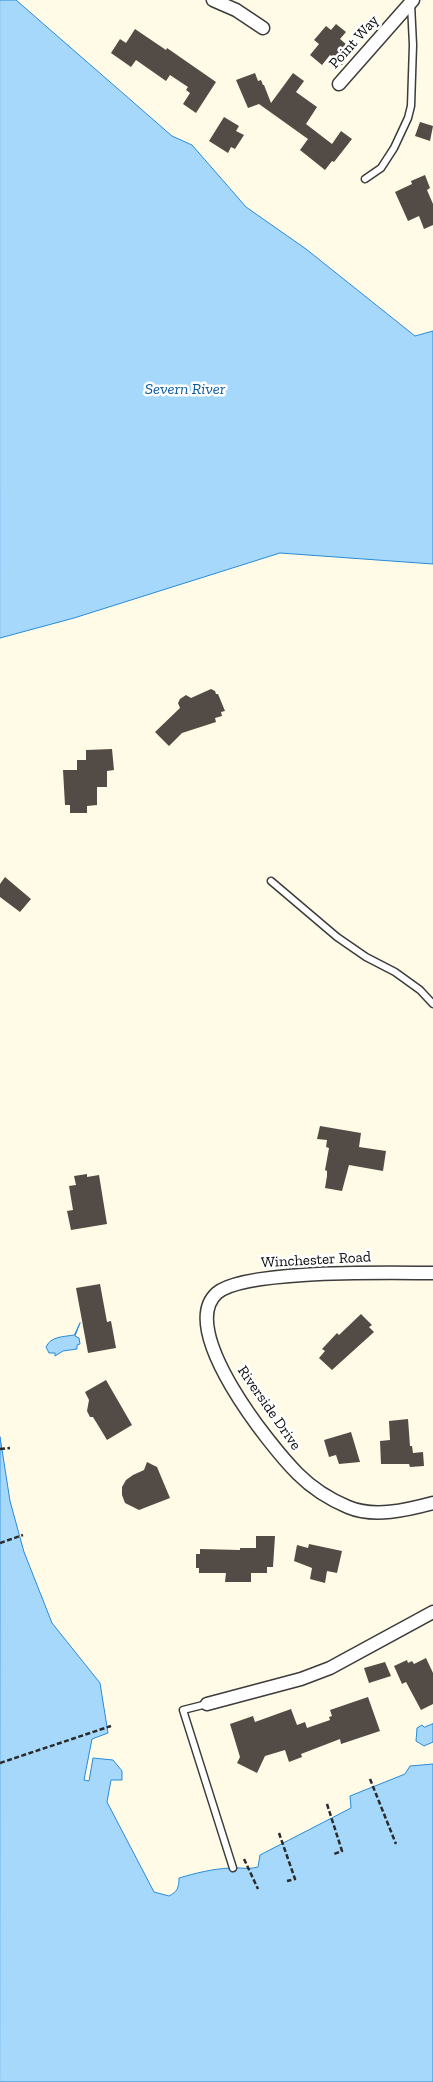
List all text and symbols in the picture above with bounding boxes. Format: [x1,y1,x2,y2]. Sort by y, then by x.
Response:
street label: Point Way [325,12,383,72]
water label: Severn River [145,379,225,399]
street label: Winchester Road [261,1248,371,1272]
street label: Riverside Drive [233,1362,305,1454]

